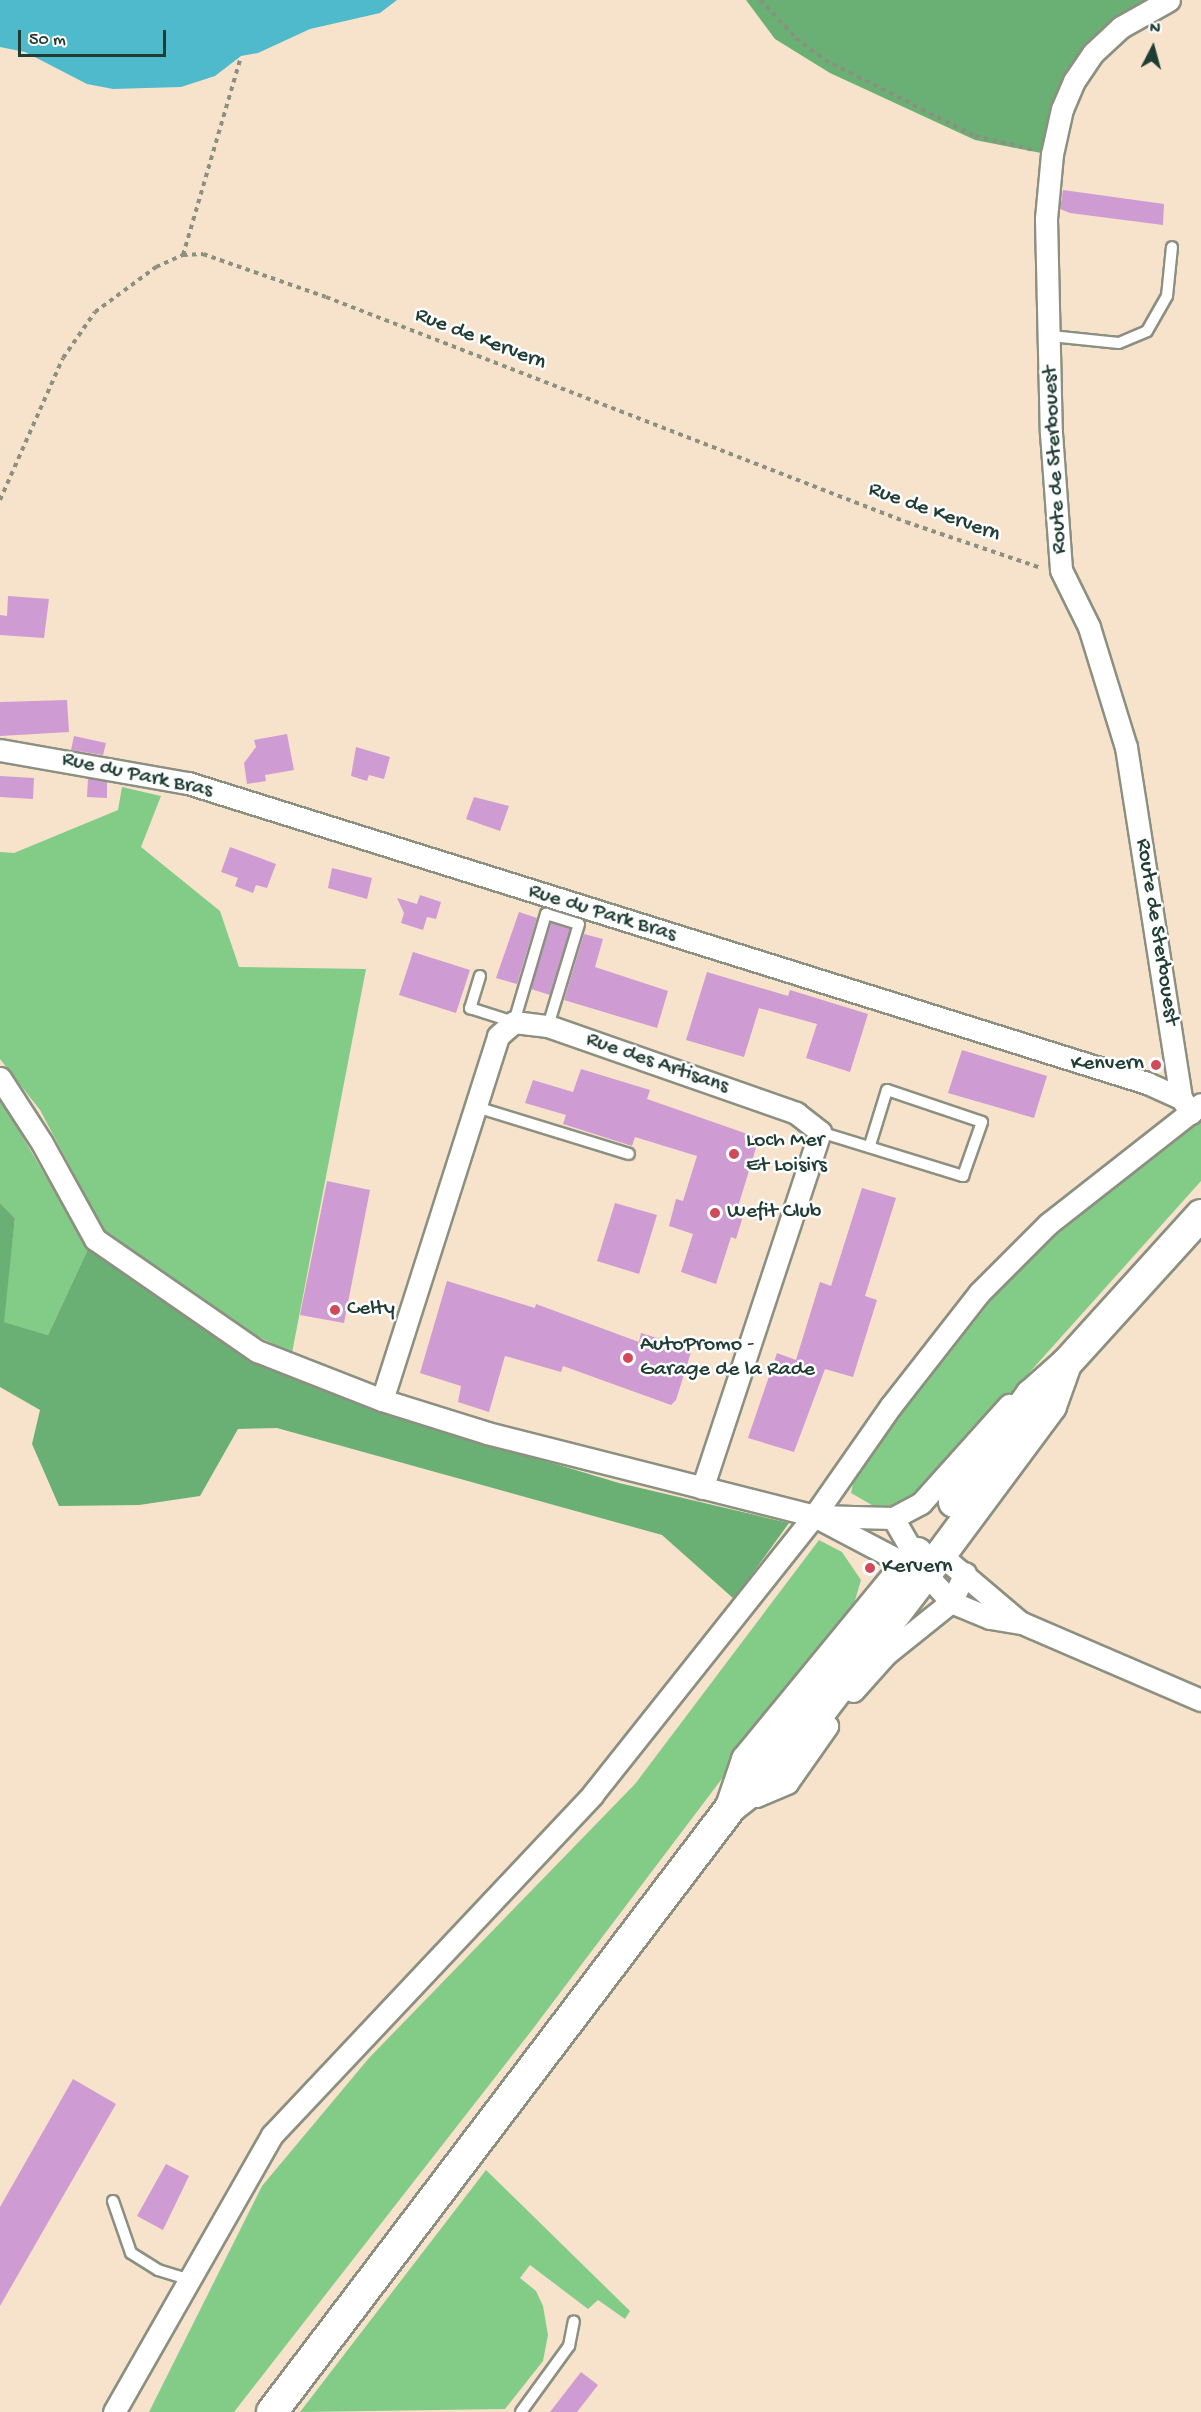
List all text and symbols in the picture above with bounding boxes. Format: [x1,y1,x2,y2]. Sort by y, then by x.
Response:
scale bar [21,18,170,56]
north arrow [1123,18,1183,78]
text: N [1149,20,1161,40]
text: 50 m [29,30,66,51]
street label: Rue de Kervern [411,303,549,377]
street label: Route de Sterbouest [1038,365,1074,555]
street label: Rue de Kervern [864,477,1004,549]
street label: Rue du Park Bras [59,747,215,805]
street label: Route de Sterbouest [1128,837,1184,1027]
street label: Rue du Park Bras [525,879,679,949]
street label: Rue des Artisans [582,1027,732,1101]
place label: Kenvern [1071,1052,1144,1078]
marker: Kenvern [1149,1058,1163,1072]
place label: Loch Mer Et Loisirs [746,1128,827,1180]
marker: Loch Mer Et Loisirs [727,1147,741,1161]
place label: Wefit Club [727,1200,821,1226]
marker: Wefit Club [708,1206,722,1220]
place label: Celty [347,1297,395,1323]
marker: Celty [328,1303,342,1317]
place label: AutoPromo - Garage de la Rade [640,1332,815,1384]
marker: AutoPromo - Garage de la Rade [621,1351,635,1365]
place label: Kervern [882,1555,953,1581]
marker: Kervern [863,1561,877,1575]

